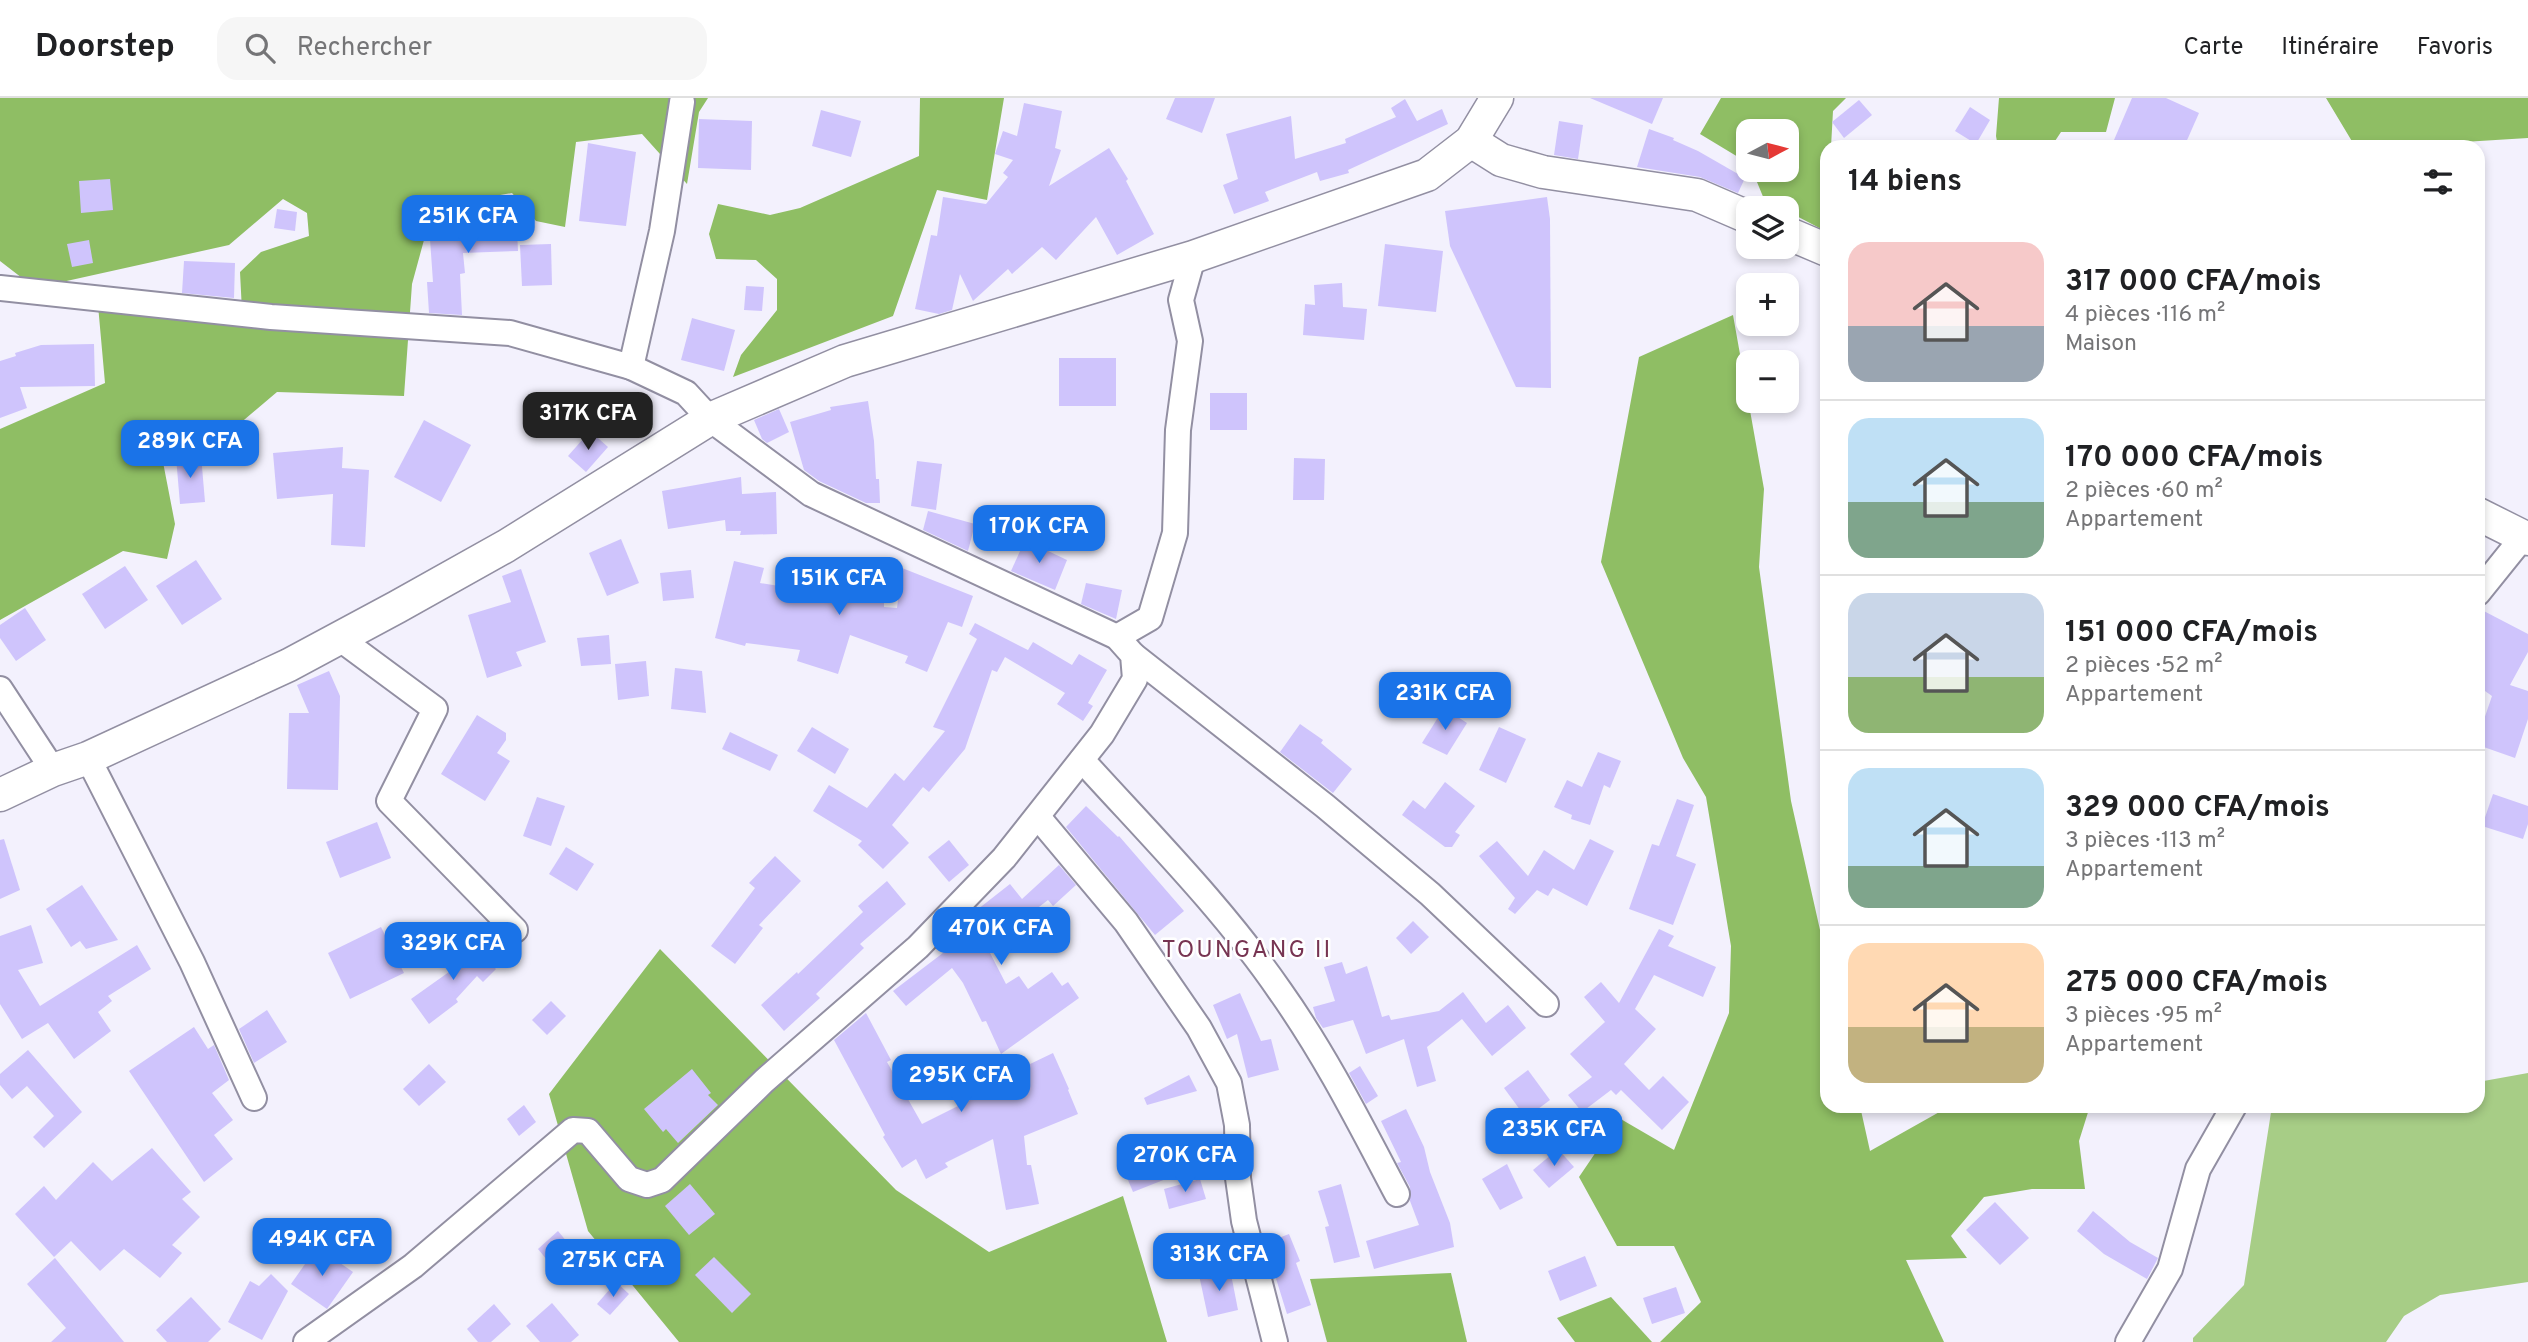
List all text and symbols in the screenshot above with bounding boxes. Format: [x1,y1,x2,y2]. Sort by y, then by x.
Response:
search box [217,17,707,80]
text: Doorstep [35,27,175,69]
icon: search [241,29,279,67]
text: Rechercher [297,32,432,65]
text: Carte [2183,33,2243,63]
text: Itinéraire [2281,33,2379,63]
text: Favoris [2417,33,2493,63]
north arrow [1736,119,1799,182]
map controls [1736,119,1799,413]
icon: filters [2419,163,2457,201]
text: 14 biens [1848,164,1962,201]
pin: 251K CFA [396,195,540,255]
button: layers [1736,196,1799,259]
text: 251K CFA [418,203,518,232]
text: 317 000 CFA/mois [2065,264,2322,301]
icon: home [1904,270,1988,354]
button: + [1736,273,1799,336]
text: 4 pièces · 116 m² [2065,301,2225,330]
text: Maison [2065,330,2137,359]
button: − [1736,350,1799,413]
pin: 317K CFA [516,392,660,452]
text: 317K CFA [539,400,637,429]
pin: 289K CFA [118,420,262,480]
text: 289K CFA [137,428,243,457]
text: 170 000 CFA/mois [2065,440,2323,477]
icon: home [1904,446,1988,530]
text: 2 pièces · 60 m² [2065,477,2223,506]
pin: 170K CFA [967,505,1111,565]
text: Appartement [2065,506,2203,535]
text: 170K CFA [989,513,1089,542]
pin: 151K CFA [767,558,911,617]
text: 151K CFA [791,565,887,594]
text: 151 000 CFA/mois [2065,615,2318,652]
icon: home [1904,621,1988,705]
text: 2 pièces · 52 m² [2065,652,2223,681]
pin: 231K CFA [1373,672,1517,732]
text: 231K CFA [1395,680,1495,709]
text: Appartement [2065,681,2203,710]
text: 329 000 CFA/mois [2065,790,2330,827]
icon: home [1904,796,1988,880]
text: 3 pièces · 113 m² [2065,827,2225,856]
text: Appartement [2065,856,2203,885]
pin: 470K CFA [929,908,1073,967]
text: 470K CFA [948,915,1054,944]
pin: 329K CFA [381,922,525,982]
text: 329K CFA [401,930,505,959]
district label: TOUNGANG II [1162,936,1332,966]
text: 275 000 CFA/mois [2065,965,2328,1002]
icon: home [1904,971,1988,1055]
text: 3 pièces · 95 m² [2065,1002,2222,1031]
text: Appartement [2065,1031,2203,1060]
pin: 295K CFA [889,1054,1033,1114]
text: 295K CFA [908,1062,1014,1091]
pin: 235K CFA [1482,1108,1626,1168]
text: 235K CFA [1501,1116,1607,1145]
pin: 270K CFA [1113,1134,1257,1194]
text: 270K CFA [1133,1142,1237,1171]
pin: 494K CFA [250,1218,394,1278]
text: 494K CFA [269,1226,375,1255]
pin: 313K CFA [1147,1234,1291,1293]
pin: 275K CFA [541,1240,685,1299]
text: 313K CFA [1169,1241,1269,1270]
text: 275K CFA [561,1247,665,1276]

